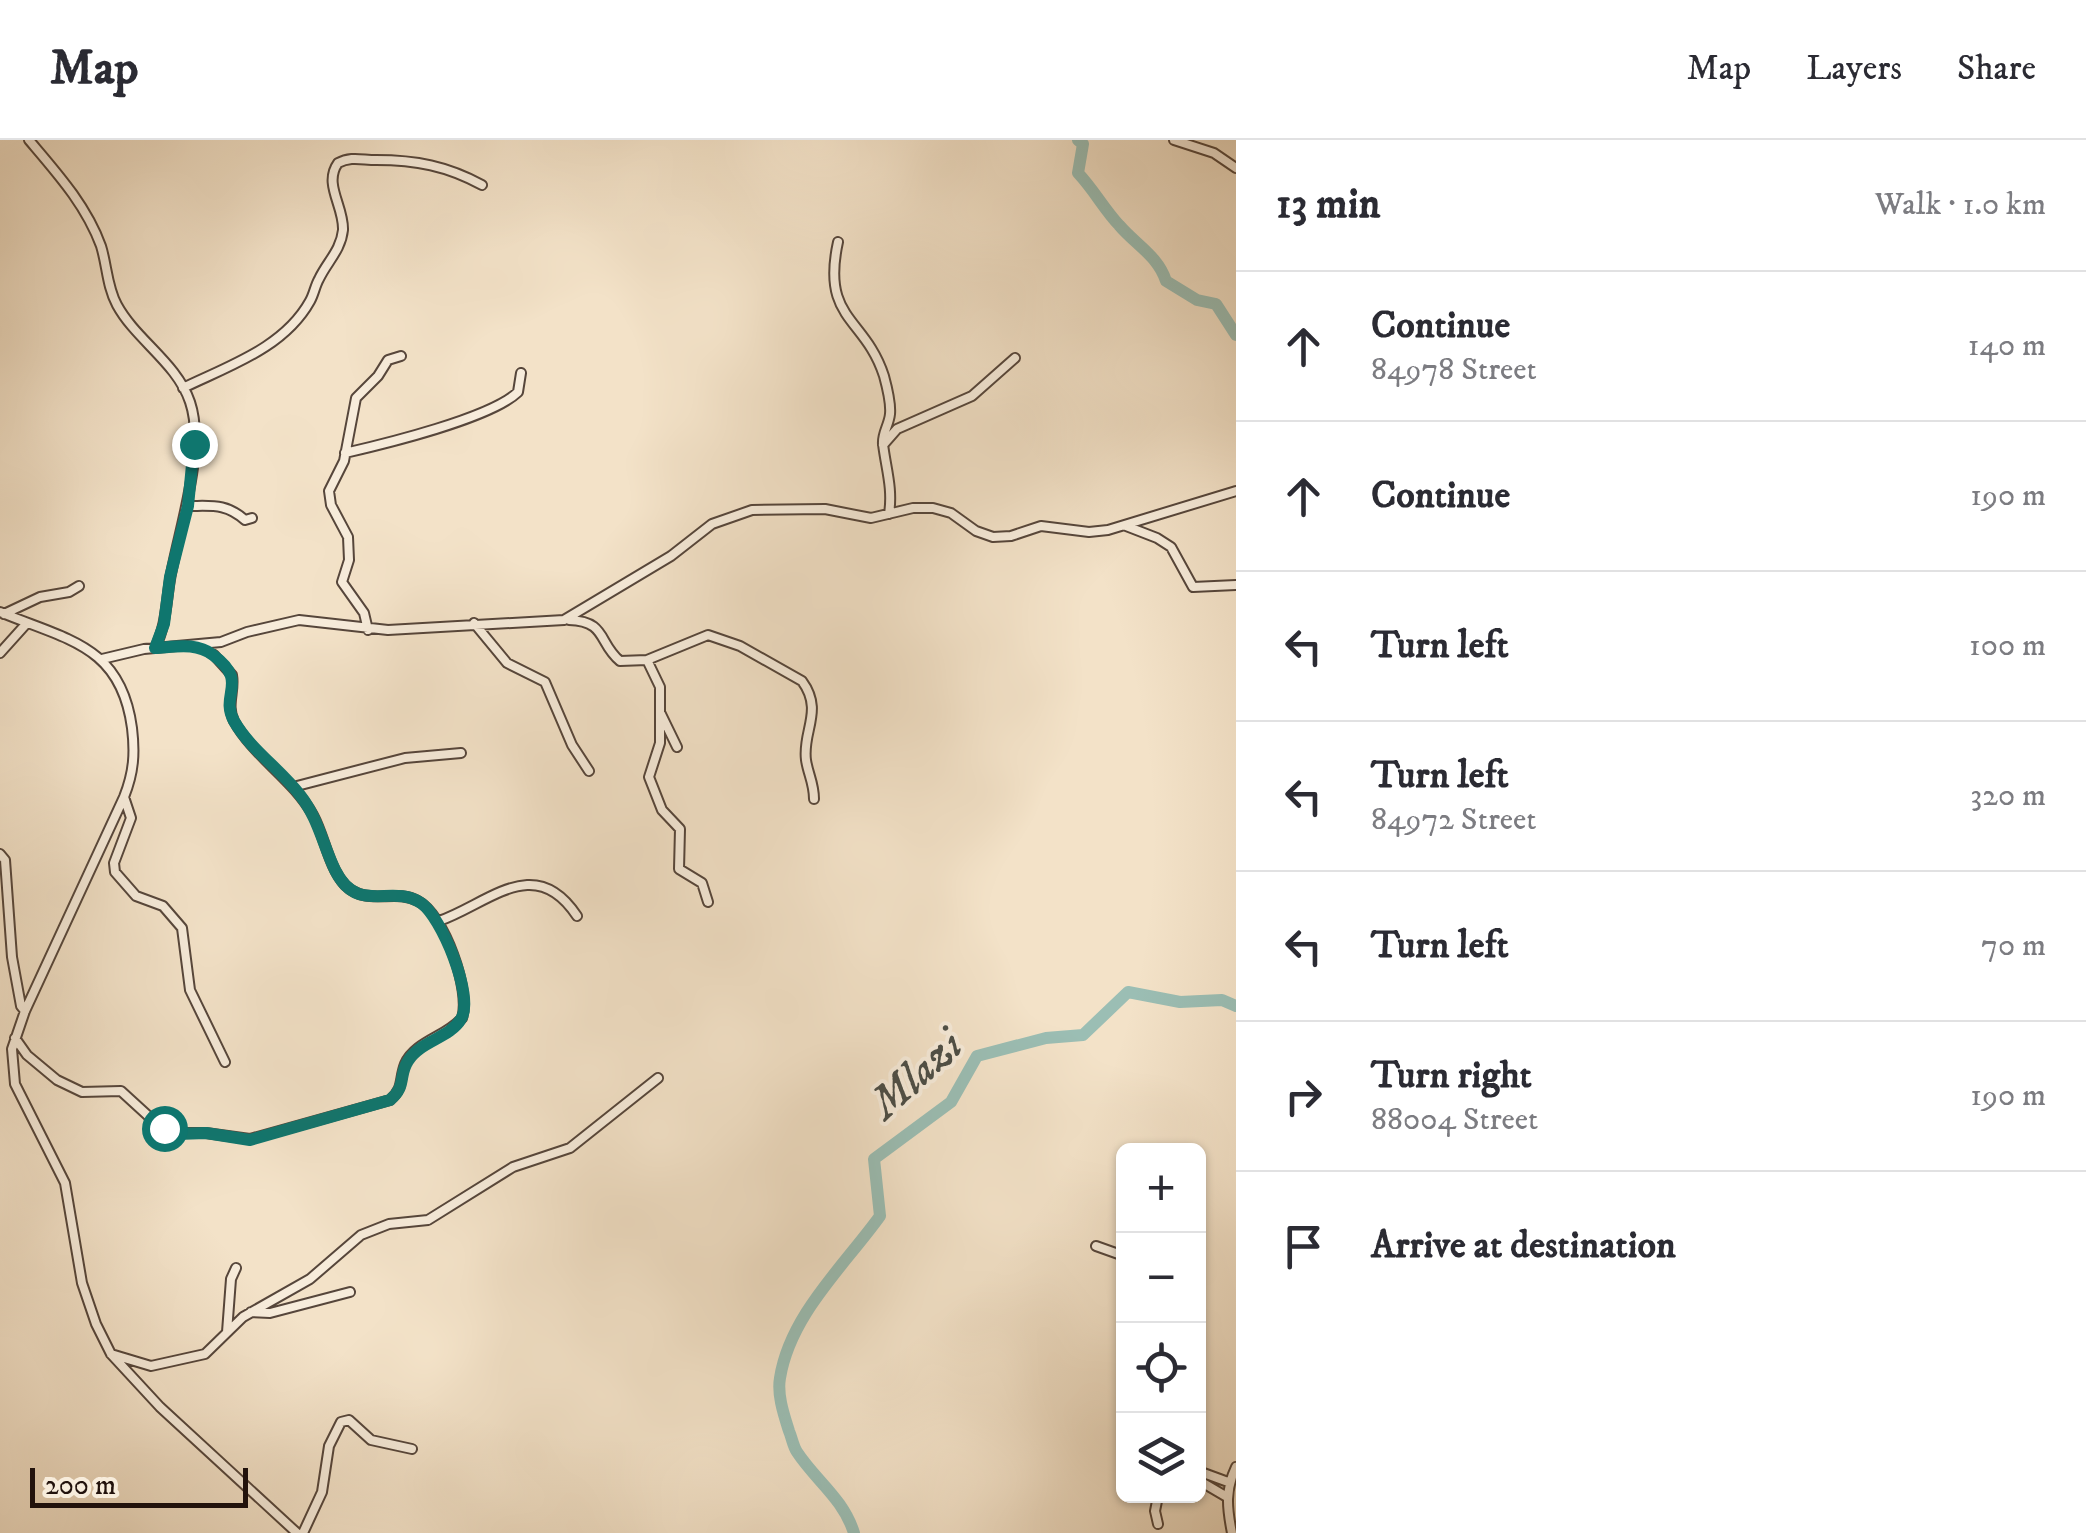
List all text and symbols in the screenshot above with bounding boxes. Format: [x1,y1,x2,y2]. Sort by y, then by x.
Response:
text: Map [50,39,138,99]
text: Map [1687,47,1751,91]
text: Layers [1806,47,1902,91]
text: Share [1957,47,2036,91]
text: 13 min [1276,179,1380,231]
text: Walk · 1.0 km [1875,185,2046,225]
text: Continue [1371,302,1510,350]
icon: ahead [1276,319,1331,374]
text: 140 m [1968,326,2046,366]
text: 84978 Street [1371,350,1537,390]
route end [172,422,218,468]
icon: ahead [1276,469,1331,524]
text: Continue [1371,472,1510,520]
text: 190 m [1970,476,2046,516]
icon: left [1276,619,1331,674]
text: Turn left [1371,622,1509,670]
text: 100 m [1969,626,2046,666]
text: Turn left [1371,752,1509,800]
icon: left [1276,769,1331,824]
text: 320 m [1970,776,2046,816]
text: 84972 Street [1371,800,1537,840]
icon: left [1276,919,1331,974]
text: Turn left [1371,922,1509,970]
text: 70 m [1981,926,2046,966]
water label: Mlazi [856,1017,977,1134]
text: Turn right [1371,1052,1532,1100]
icon: right [1276,1069,1331,1124]
text: 190 m [1970,1076,2046,1116]
text: 88004 Street [1371,1100,1538,1140]
route start [142,1106,188,1152]
map controls [1116,1143,1206,1503]
button: + [1116,1143,1206,1233]
icon: arrive [1276,1219,1331,1274]
text: Arrive at destination [1371,1222,1676,1270]
button: − [1116,1233,1206,1323]
button: locate [1116,1323,1206,1413]
button: layers [1116,1413,1206,1503]
scale bar [30,1463,248,1508]
text: 200 m [45,1468,116,1503]

